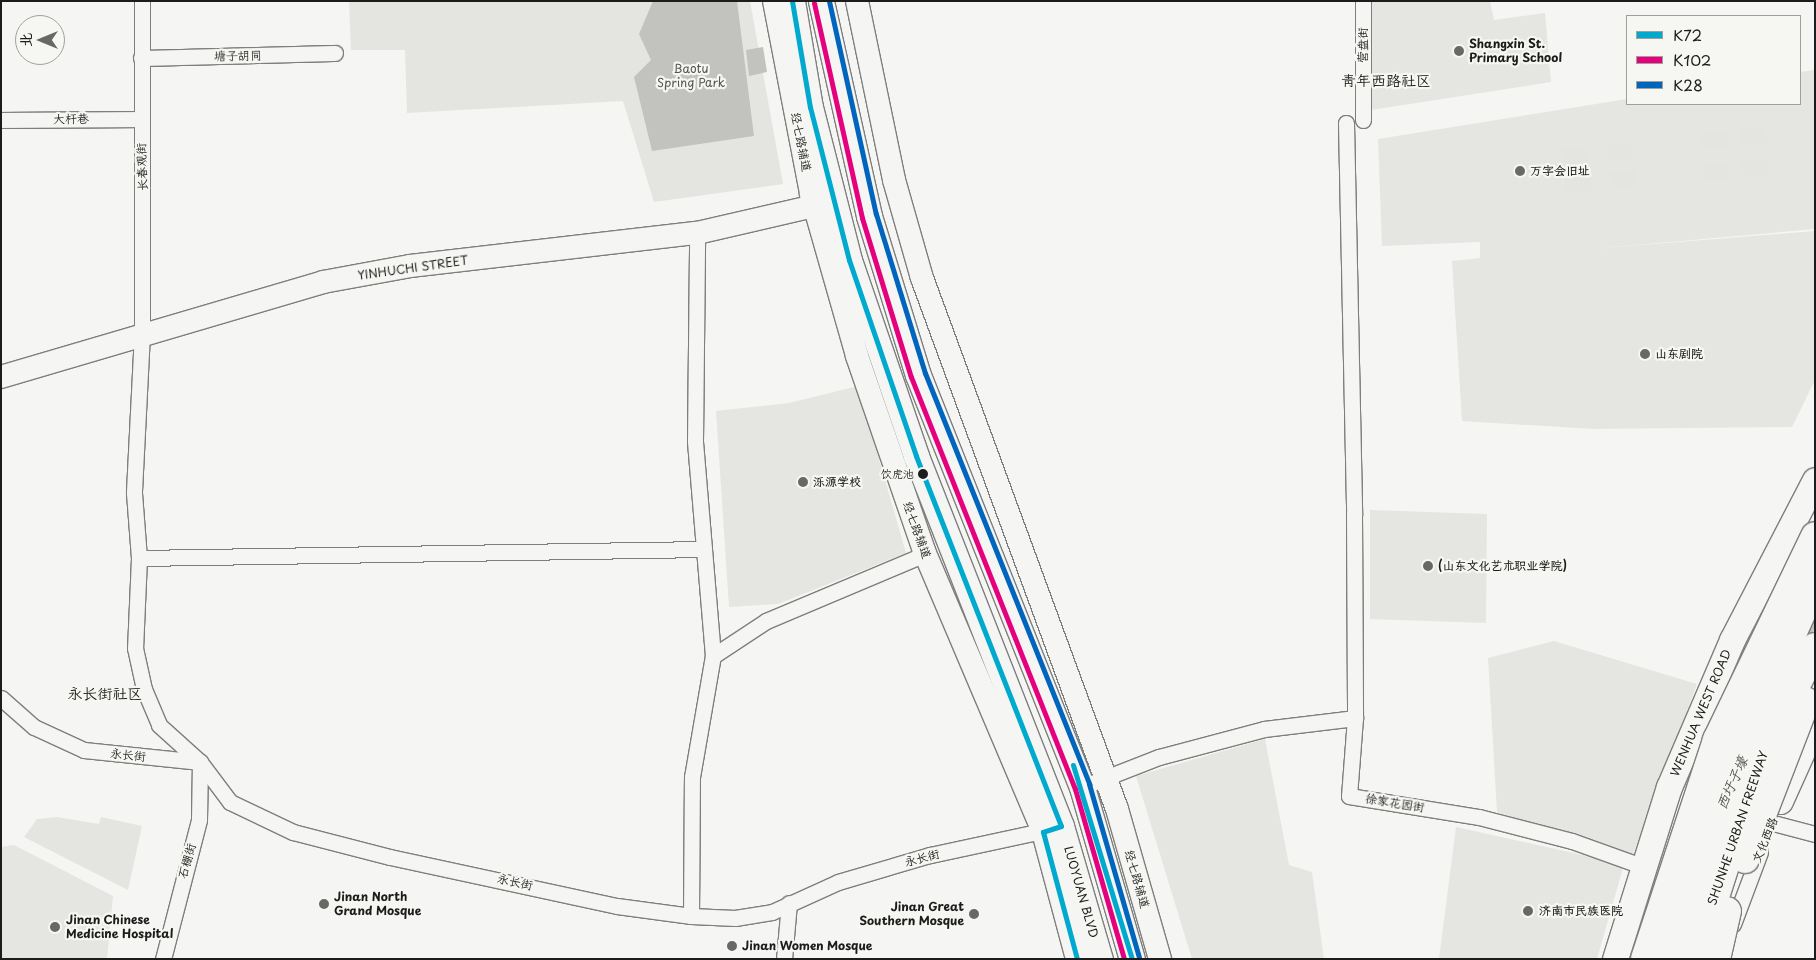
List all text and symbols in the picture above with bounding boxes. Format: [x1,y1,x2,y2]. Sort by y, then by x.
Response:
north arrow [15,15,65,65]
legend [1626,15,1801,105]
text: K72 [1673,23,1702,46]
street label: 营盘街 [1356,27,1370,63]
text: 北 [15,33,36,47]
place label: Shangxin St. Primary School [1469,37,1562,65]
marker: Shangxin St. Primary School [1453,45,1465,57]
street label: 塘子胡同 [214,48,262,64]
text: K102 [1673,48,1711,71]
park label: Baotu Spring Park [657,62,725,90]
district label: 青年西路社区 [1341,71,1431,89]
text: K28 [1673,73,1703,96]
street label: 大杆巷 [53,111,89,127]
street label: 经七路辅道 [788,111,814,173]
street label: 长春观街 [134,143,150,191]
place label: 万字会旧址 [1530,164,1590,178]
marker: 万字会旧址 [1514,165,1526,177]
street label: YINHUCHI STREET [357,253,469,283]
place label: 山东剧院 [1655,347,1703,361]
marker: 山东剧院 [1639,348,1651,360]
place label: 饮虎池 [881,467,914,481]
marker: 饮虎池 [918,469,928,479]
place label: 泺源学校 [813,475,861,489]
marker: 泺源学校 [797,476,809,488]
street label: 经七路辅道 [900,499,934,561]
place label: (山东文化艺术职业学院) [1438,559,1567,573]
marker: (山东文化艺术职业学院) [1422,560,1434,572]
street label: WENHUA WEST ROAD [1668,647,1734,779]
district label: 永长街社区 [68,684,142,702]
street label: 永长街 [109,746,147,764]
street label: SHUNHE URBAN FREEWAY [1705,749,1771,907]
water label: 西圩子壕 [1713,754,1751,812]
street label: 徐家花园街 [1364,791,1426,815]
street label: 文化西路 [1749,815,1781,865]
street label: 石棚街 [175,842,199,880]
street label: LUOYUAN BLVD [1061,844,1101,940]
street label: 永长街 [903,846,941,870]
street label: 经七路辅道 [1122,848,1152,910]
street label: 永长街 [496,871,534,893]
place label: Jinan North Grand Mosque [334,890,422,918]
marker: Jinan North Grand Mosque [318,898,330,910]
place label: Jinan Great Southern Mosque [859,900,964,928]
marker: 济南市民族医院 [1521,904,1535,918]
place label: 济南市民族医院 [1539,904,1623,918]
marker: Jinan Great Southern Mosque [968,908,980,920]
place label: Jinan Chinese Medicine Hospital [66,913,174,941]
marker: Jinan Chinese Medicine Hospital [48,920,62,934]
place label: Jinan Women Mosque [742,939,873,953]
marker: Jinan Women Mosque [726,940,738,952]

